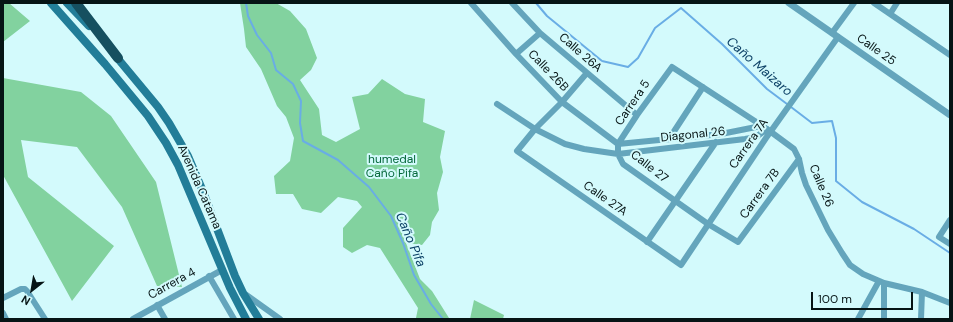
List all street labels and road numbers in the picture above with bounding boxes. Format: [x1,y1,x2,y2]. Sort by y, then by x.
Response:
street label: Calle 26A [555,30,605,76]
street label: Calle 25 [854,31,898,69]
street label: Calle 26B [525,47,571,95]
street label: Carrera 5 [612,77,654,129]
street label: Carrera 7A [726,116,772,172]
street label: Diagonal 26 [660,124,726,146]
street label: Avenida Catama [174,143,224,231]
street label: Calle 27 [627,148,671,186]
street label: Calle 26 [806,163,836,209]
street label: Carrera 7B [737,166,783,222]
street label: Calle 27A [580,179,630,219]
street label: Carrera 4 [146,265,198,303]

